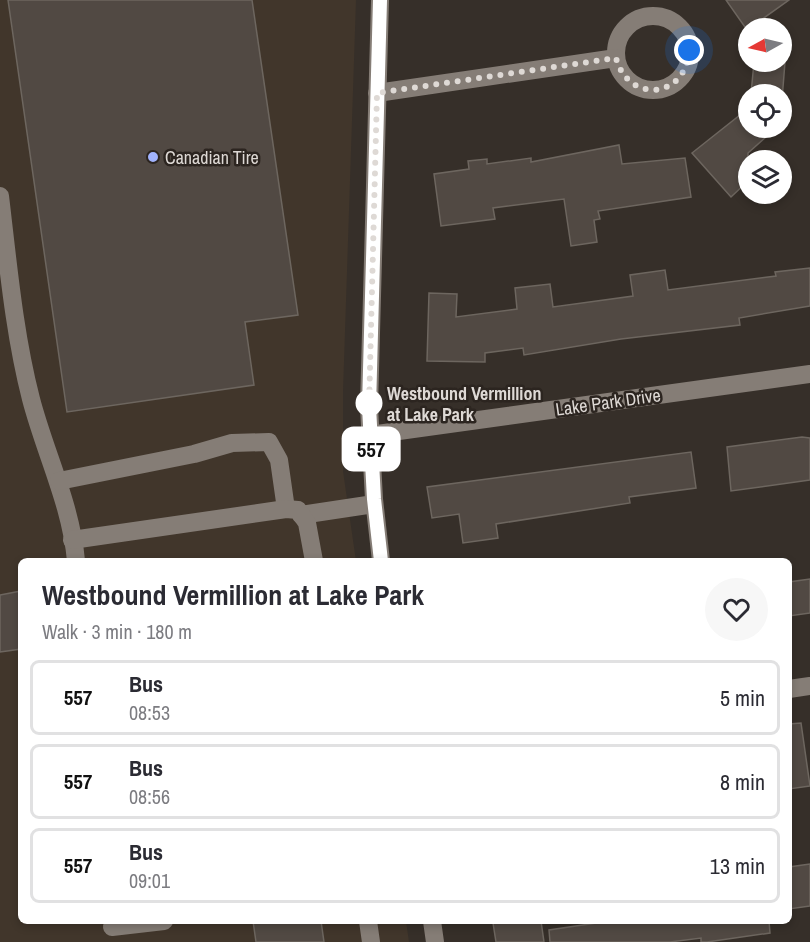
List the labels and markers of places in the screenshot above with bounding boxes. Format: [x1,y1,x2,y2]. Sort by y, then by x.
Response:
place label: Canadian Tire [165,145,259,170]
marker: Canadian Tire [146,150,160,164]
place label: Westbound Vermillion at Lake Park [387,381,542,427]
marker: Westbound Vermillion at Lake Park [356,390,382,416]

